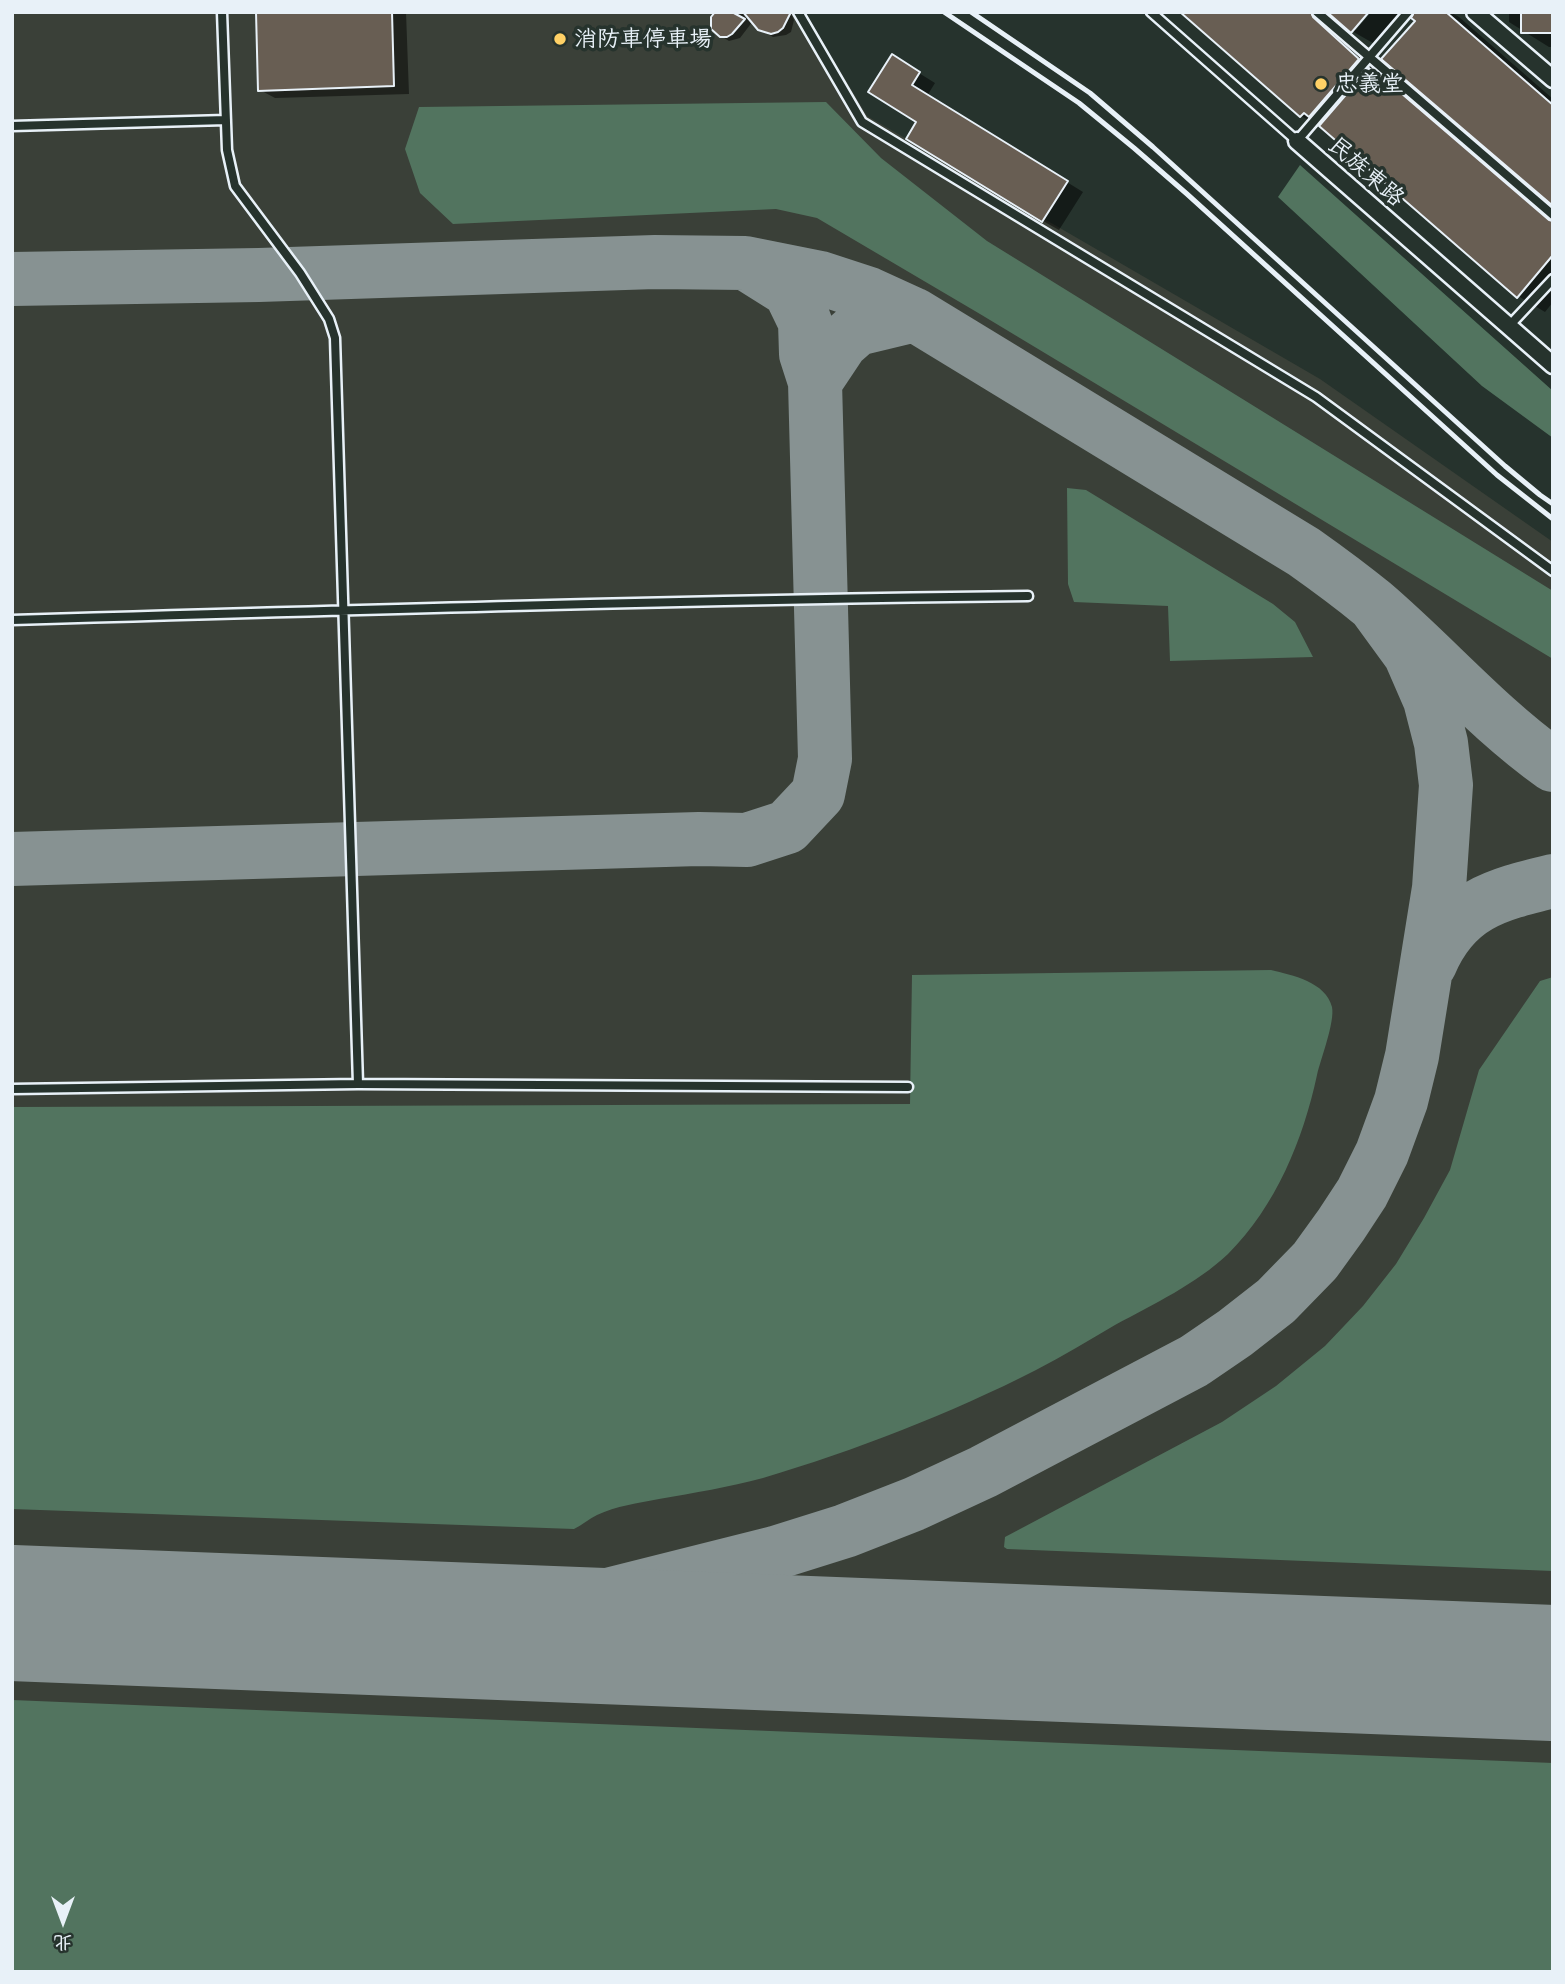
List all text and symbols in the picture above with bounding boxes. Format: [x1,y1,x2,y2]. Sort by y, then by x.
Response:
place label: 消防車停車場 [574,25,712,53]
marker: 消防車停車場 [552,31,568,47]
place label: 忠義堂 [1335,70,1404,98]
marker: 忠義堂 [1313,76,1329,92]
street label: 民族東路 [1322,131,1410,213]
north arrow [28,1886,98,1956]
text: 北 [54,1931,73,1953]

